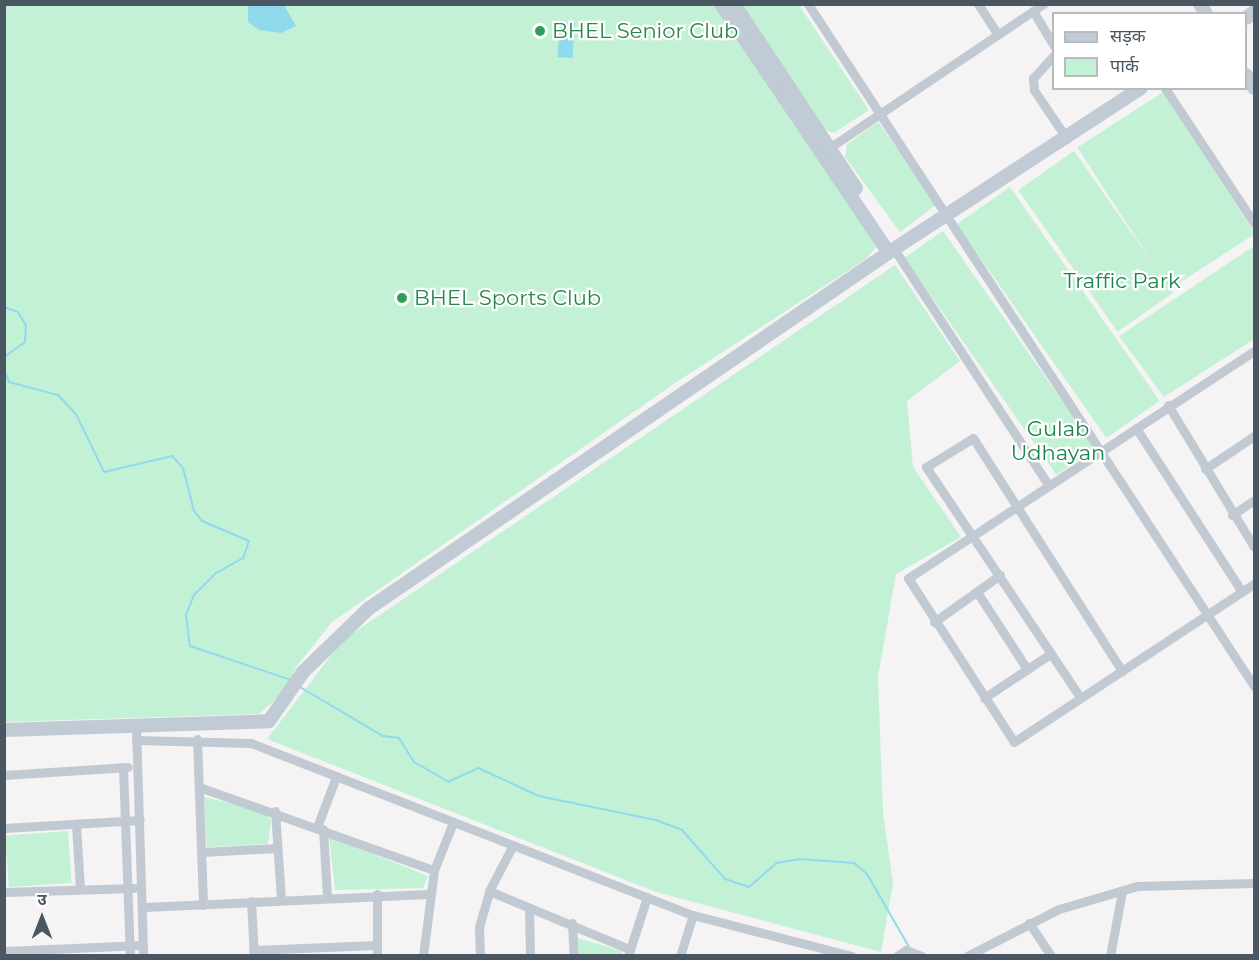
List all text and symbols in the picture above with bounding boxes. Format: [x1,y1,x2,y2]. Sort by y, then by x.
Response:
legend [1052,12,1247,90]
place label: BHEL Senior Club [552,18,738,44]
marker: BHEL Senior Club [533,24,547,38]
text: सड़क [1110,25,1146,47]
text: पार्क [1110,55,1139,77]
park label: Traffic Park [1064,268,1180,294]
place label: BHEL Sports Club [414,285,601,311]
marker: BHEL Sports Club [395,291,409,305]
park label: Gulab Udhayan [1011,416,1105,466]
north arrow [12,888,72,948]
text: उ [37,890,47,909]

